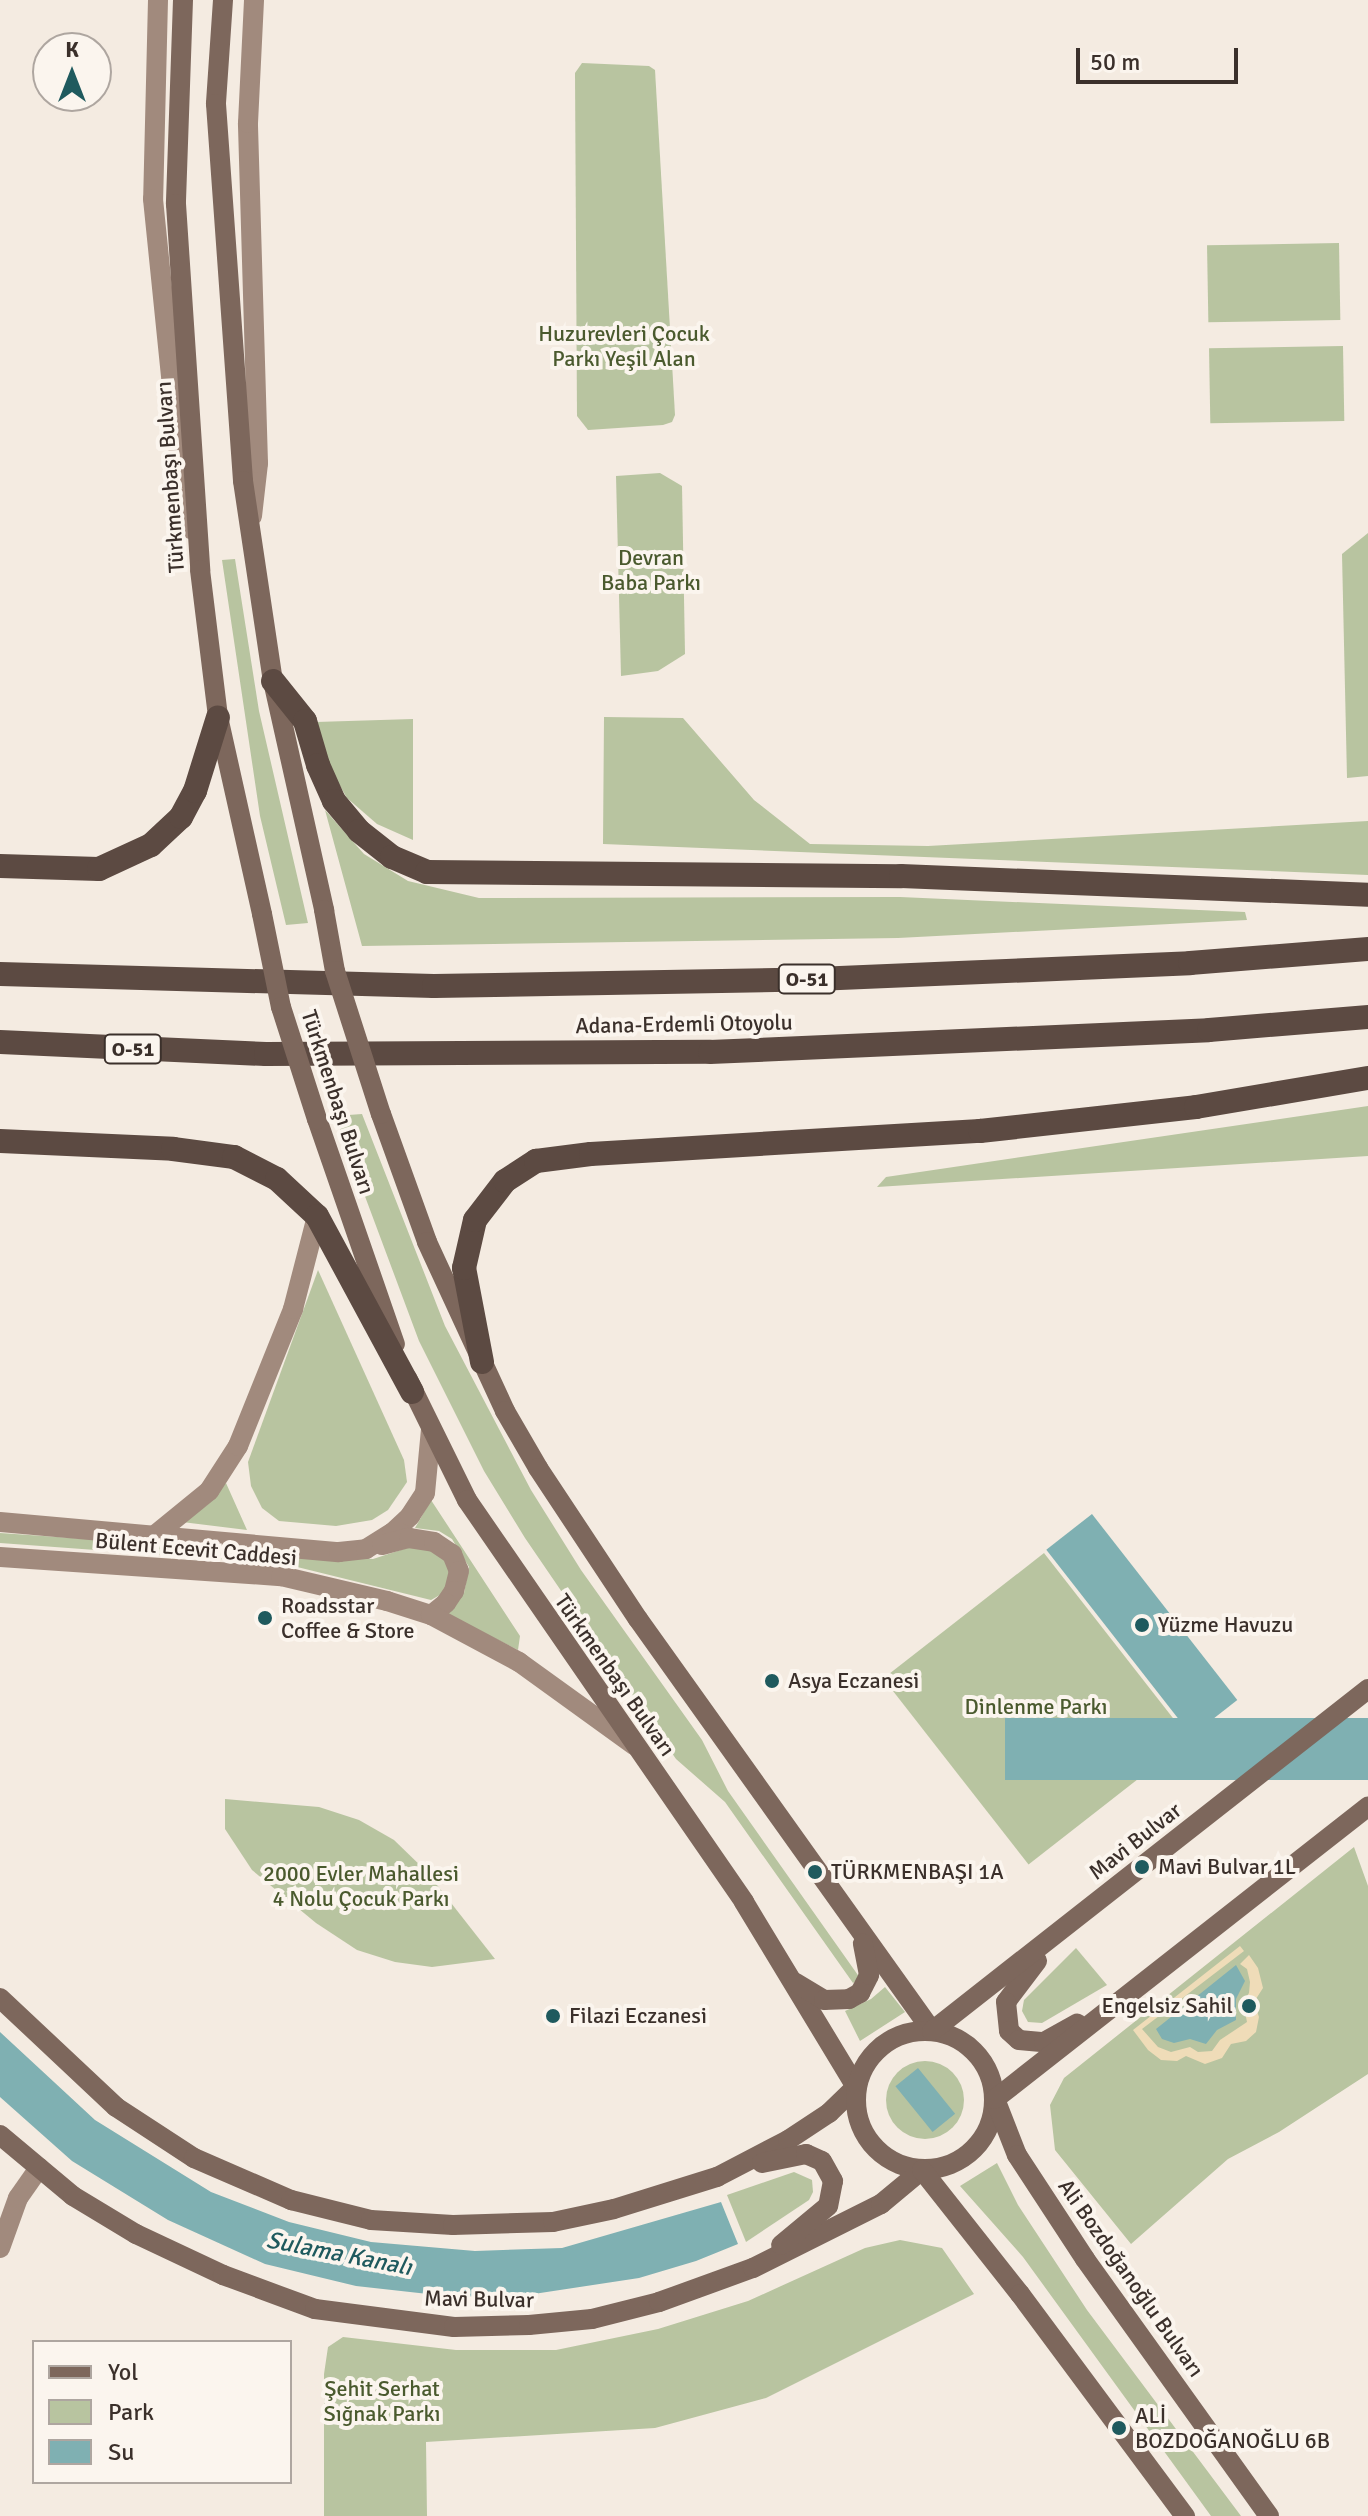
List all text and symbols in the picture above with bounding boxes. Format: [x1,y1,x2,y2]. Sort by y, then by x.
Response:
north arrow [32,32,112,112]
scale bar [1080,32,1242,82]
text: K [65,36,79,63]
text: 50 m [1090,47,1140,77]
park label: Huzurevleri Çocuk Parkı Yeşil Alan [538,320,710,372]
street label: Türkmenbaşı Bulvarı [150,380,190,574]
park label: Devran Baba Parkı [601,544,701,596]
road number: O-51 [777,963,837,995]
street label: Türkmenbaşı Bulvarı [296,1007,380,1197]
street label: Adana-Erdemli Otoyolu [575,1009,793,1039]
road number: O-51 [103,1033,163,1065]
street label: Bülent Ecevit Caddesi [94,1527,298,1571]
street label: Türkmenbaşı Bulvarı [549,1589,681,1761]
place label: Roadsstar Coffee & Store [281,1592,415,1644]
marker: Roadsstar Coffee & Store [256,1609,274,1627]
place label: Yüzme Havuzu [1158,1612,1293,1638]
marker: Yüzme Havuzu [1133,1616,1151,1634]
place label: Asya Eczanesi [788,1668,919,1694]
marker: Asya Eczanesi [763,1672,781,1690]
park label: Dinlenme Parkı [965,1694,1107,1720]
street label: Mavi Bulvar [1084,1797,1186,1885]
place label: Mavi Bulvar 1L [1158,1854,1296,1880]
marker: Mavi Bulvar 1L [1133,1858,1151,1876]
place label: TÜRKMENBAŞI 1A [831,1859,1004,1885]
park label: 2000 Evler Mahallesi 4 Nolu Çocuk Parkı [263,1860,459,1912]
marker: TÜRKMENBAŞI 1A [806,1863,824,1881]
place label: Engelsiz Sahil [1101,1993,1233,2019]
marker: Engelsiz Sahil [1240,1997,1258,2015]
place label: Filazi Eczanesi [569,2003,707,2029]
marker: Filazi Eczanesi [544,2007,562,2025]
street label: Ali Bozdoğanoğlu Bulvarı [1053,2174,1209,2382]
water label: Sulama Kanalı [264,2226,414,2282]
street label: Mavi Bulvar [424,2285,534,2313]
legend [32,2340,292,2484]
text: Yol [108,2357,138,2387]
park label: Şehit Serhat Sığnak Parkı [324,2375,440,2426]
text: Park [108,2397,154,2427]
place label: ALİ BOZDOĞANOĞLU 6B [1135,2402,1330,2454]
marker: ALİ BOZDOĞANOĞLU 6B [1110,2419,1128,2437]
text: Su [108,2437,134,2467]

